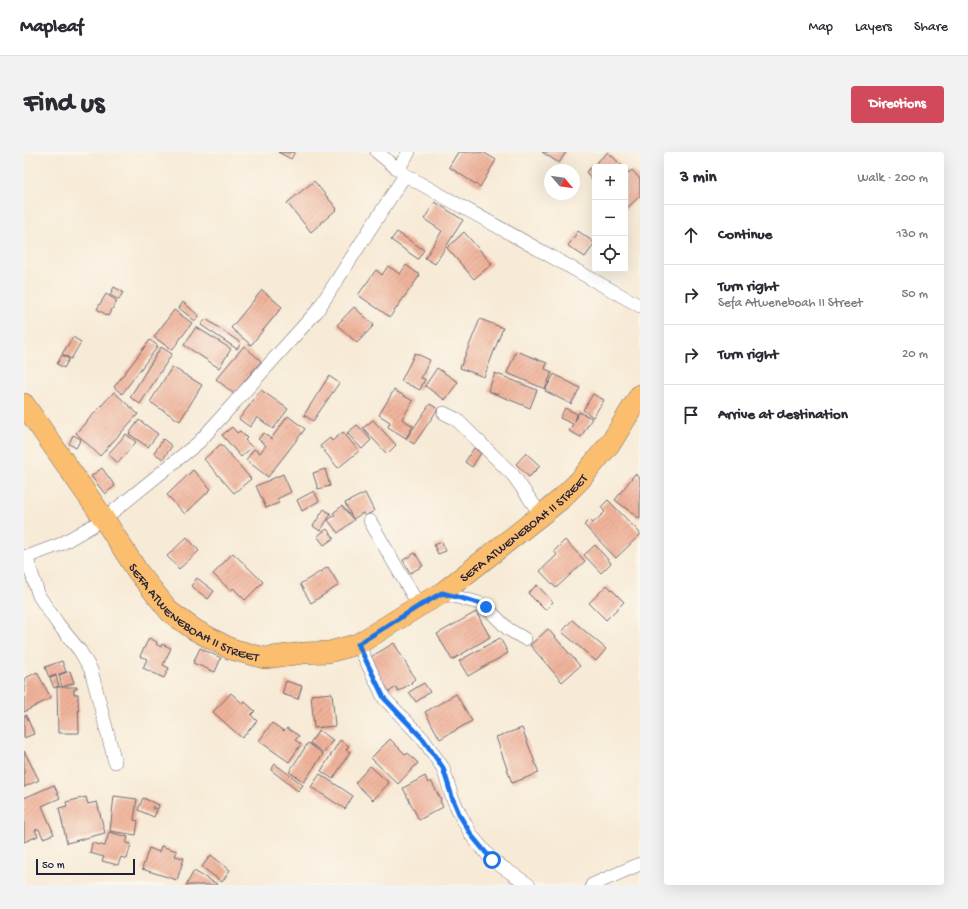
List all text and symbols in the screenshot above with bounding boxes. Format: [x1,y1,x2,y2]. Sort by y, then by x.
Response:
text: Mapleaf [20,16,83,39]
text: Map [809,19,833,36]
text: Layers [855,19,892,36]
text: Share [914,19,948,36]
button: Directions [851,86,944,123]
text: Find us [24,88,104,121]
north arrow [544,164,580,200]
map controls [592,164,628,272]
button: + [592,164,628,200]
text: 3 min [680,168,717,188]
text: Walk · 200 m [857,171,928,186]
button: − [592,200,628,236]
icon: ahead [680,224,702,246]
text: Continue [718,226,772,244]
text: 130 m [896,227,928,242]
button: locate [592,236,628,272]
text: Turn right [718,278,778,296]
icon: right [680,284,702,306]
text: 50 m [901,287,928,302]
text: Sefa Atweneboah II Street [718,296,863,311]
icon: right [680,344,702,366]
text: Turn right [718,346,778,364]
text: 20 m [902,347,928,362]
icon: arrive [680,404,702,426]
text: Arrive at destination [718,406,848,424]
street label: SEFA ATWENEBOAH II STREET [458,471,592,586]
street label: SEFA ATWENEBOAH II STREET [124,561,261,666]
route end [477,598,495,616]
route start [483,851,501,869]
scale bar [36,857,135,876]
text: 50 m [42,860,64,872]

